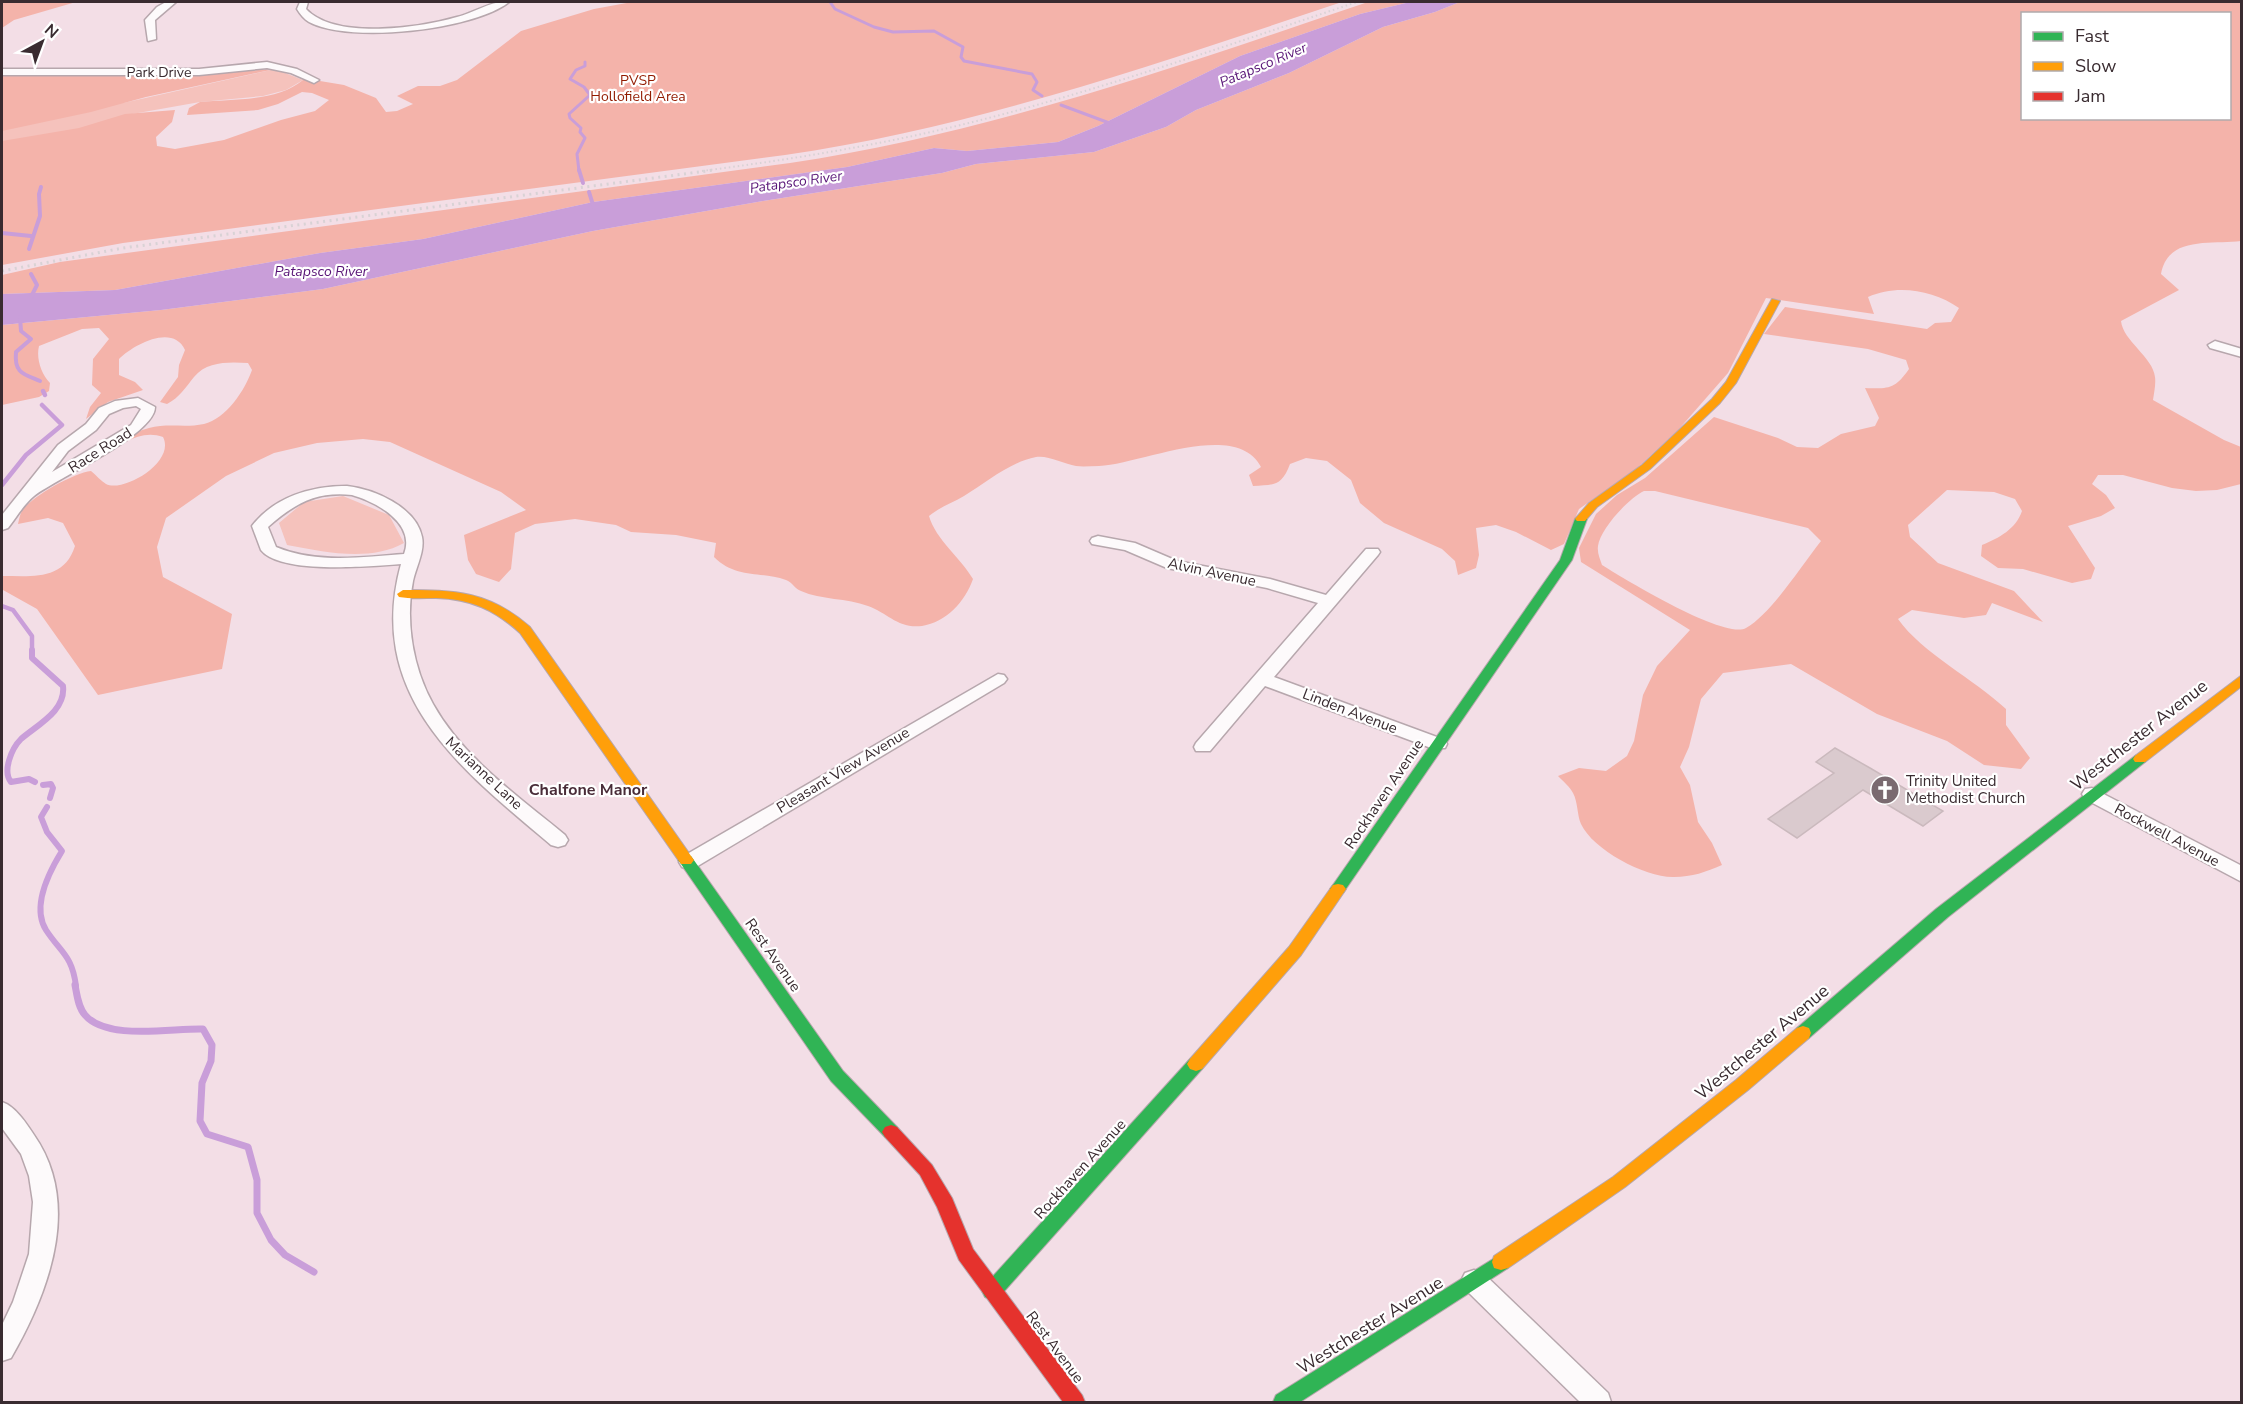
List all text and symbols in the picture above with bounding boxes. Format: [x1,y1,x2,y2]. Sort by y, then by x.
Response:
north arrow [12,12,72,72]
legend [2021,12,2231,120]
text: N [39,19,63,44]
text: Fast [2075,24,2110,48]
water label: Patapsco River [1216,38,1310,92]
text: Slow [2075,54,2116,78]
street label: Park Drive [127,63,191,82]
park label: PVSP Hollofield Area [590,71,686,106]
text: Jam [2074,84,2106,108]
water label: Patapsco River [749,166,844,198]
water label: Patapsco River [274,262,369,281]
street label: Race Road [64,423,136,477]
street label: Alvin Avenue [1166,553,1258,591]
street label: Westchester Avenue [2065,674,2213,796]
street label: Linden Avenue [1300,684,1400,738]
street label: Pleasant View Avenue [773,722,913,818]
street label: Marianne Lane [441,732,527,814]
street label: Rockhaven Avenue [1340,735,1428,853]
place label: Trinity United Methodist Church [1906,771,2025,808]
church icon: Trinity United Methodist Church [1869,774,1901,806]
district label: Chalfone Manor [529,779,648,801]
street label: Rockwell Avenue [2111,799,2223,871]
street label: Rest Avenue [740,914,806,996]
street label: Westchester Avenue [1690,979,1834,1105]
street label: Rockhaven Avenue [1030,1115,1130,1223]
street label: Westchester Avenue [1292,1270,1448,1380]
street label: Rest Avenue [1021,1307,1089,1387]

